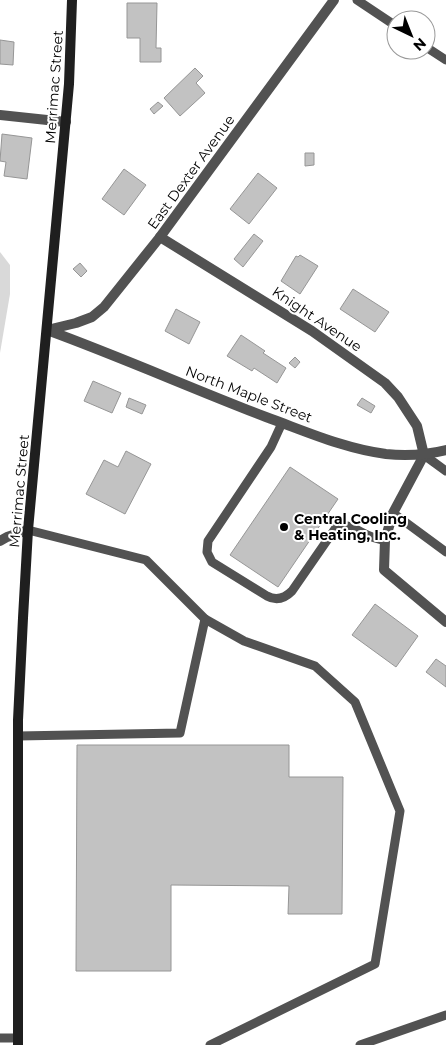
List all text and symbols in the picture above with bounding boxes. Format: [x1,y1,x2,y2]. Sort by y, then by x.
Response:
north arrow [386,10,436,60]
street label: Merrimac Street [41,29,67,144]
text: N [410,34,430,55]
street label: East Dexter Avenue [143,111,239,233]
street label: Knight Avenue [269,282,365,356]
street label: North Maple Street [183,362,315,427]
street label: Merrimac Street [5,433,33,548]
place label: Central Cooling & Heating, Inc. [294,510,407,544]
marker: Central Cooling & Heating, Inc. [278,521,290,533]

